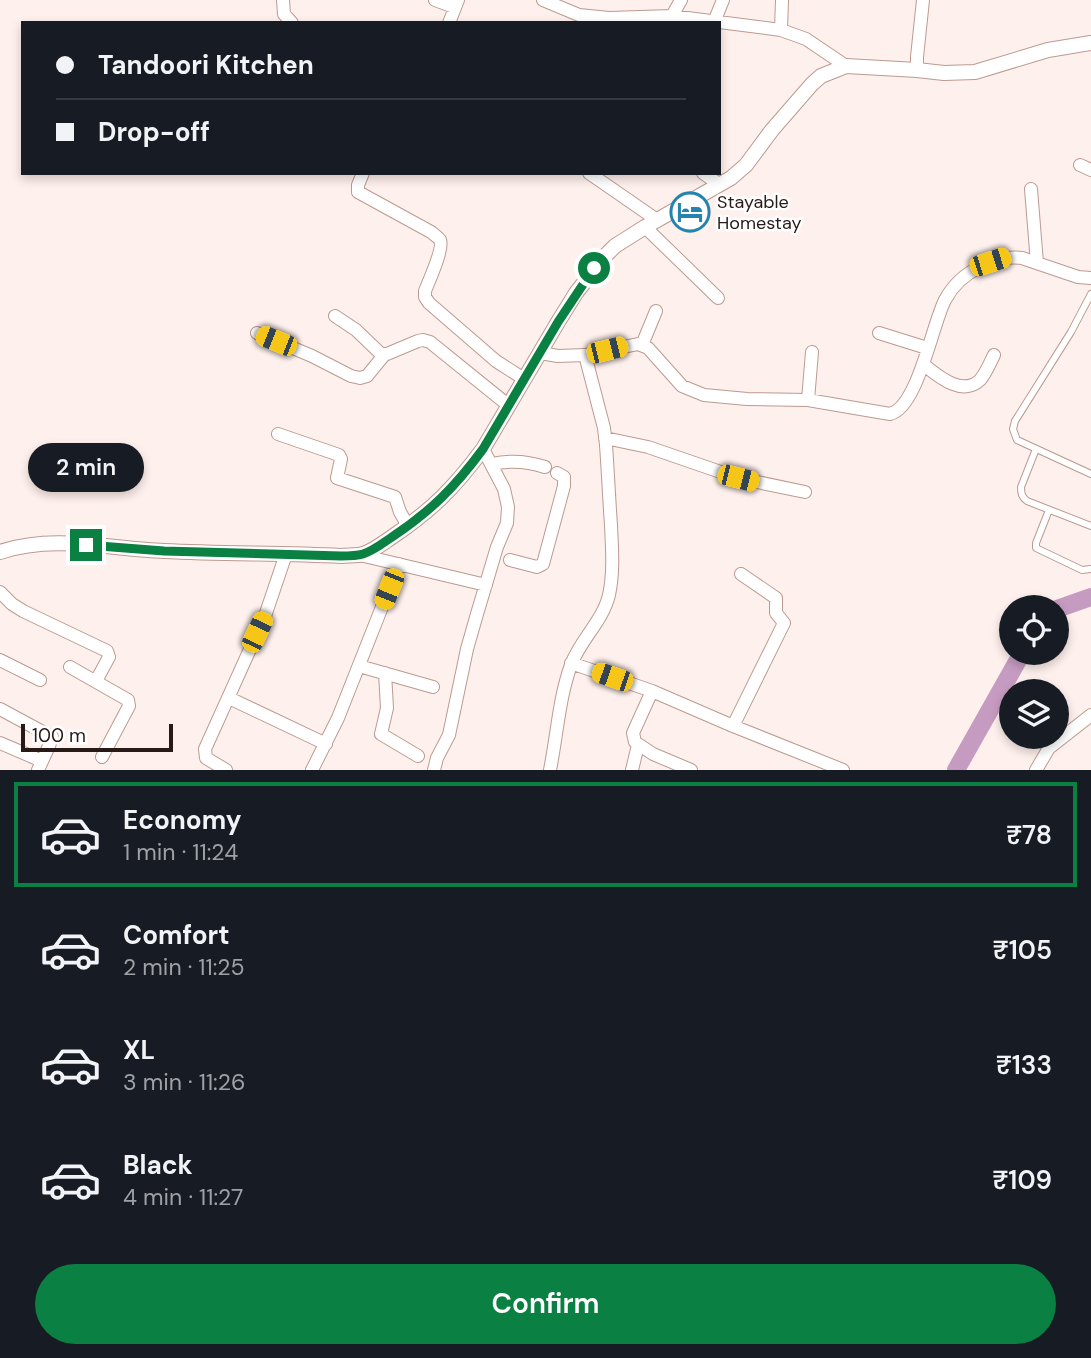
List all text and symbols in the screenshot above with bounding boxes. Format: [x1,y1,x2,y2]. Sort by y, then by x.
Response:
text: Tandoori Kitchen [98,48,314,82]
text: Drop-off [98,115,210,149]
place label: Stayable Homestay [717,190,801,235]
hotel icon: Stayable Homestay [669,191,711,233]
car [967,246,1014,278]
route start [578,252,610,284]
car [253,323,300,359]
car [585,335,630,365]
callout: 2 min [28,444,144,492]
text: 2 min [56,452,116,482]
car [716,463,761,493]
route end [70,529,102,561]
car [372,566,407,612]
map controls [999,595,1069,749]
button: locate [999,595,1069,665]
car [239,609,276,655]
car [589,660,636,694]
button: layers [999,679,1069,749]
scale bar [21,721,173,753]
text: 100 m [32,723,86,748]
icon: car [39,803,102,866]
text: Economy [123,803,241,837]
text: ₹78 [1006,818,1052,852]
text: 1 min · 11:24 [123,837,238,867]
icon: car [39,918,102,981]
text: Comfort [123,918,229,952]
text: ₹105 [993,933,1052,967]
text: 2 min · 11:25 [123,952,245,982]
icon: car [39,1033,102,1096]
text: XL [123,1033,155,1067]
text: ₹133 [996,1048,1052,1082]
text: 3 min · 11:26 [123,1067,245,1097]
icon: car [39,1148,102,1211]
text: Black [123,1148,193,1182]
text: ₹109 [992,1163,1052,1197]
text: 4 min · 11:27 [123,1182,243,1212]
button: Confirm [35,1264,1056,1344]

